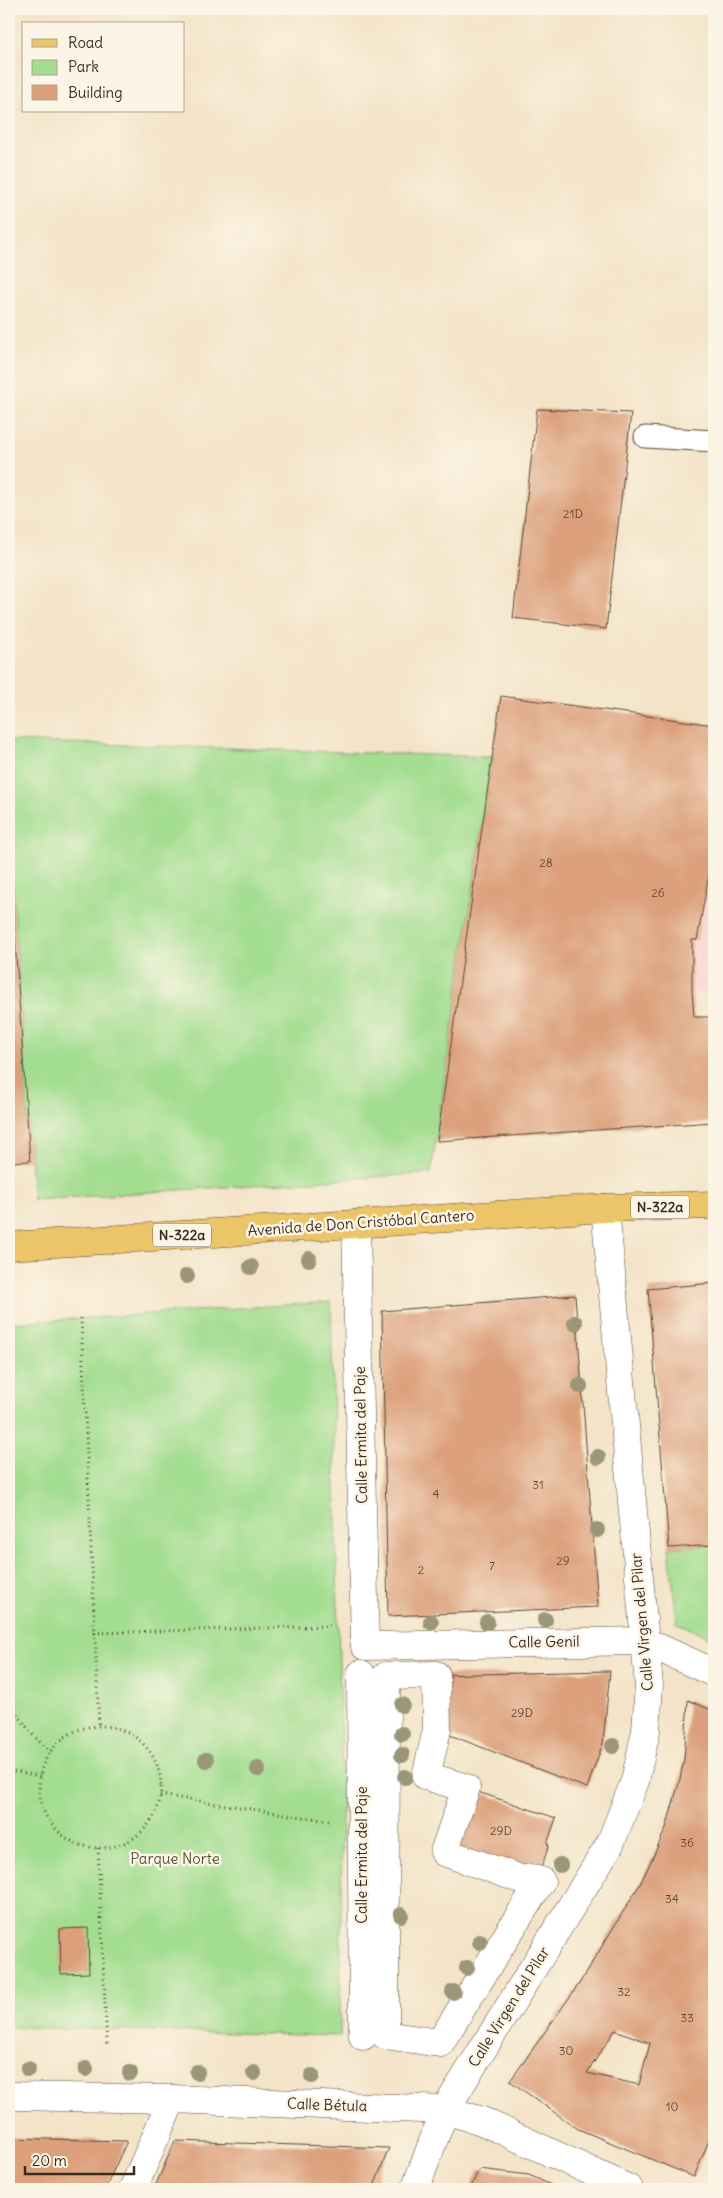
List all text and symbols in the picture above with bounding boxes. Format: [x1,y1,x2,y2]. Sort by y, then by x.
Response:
legend [22,22,185,112]
text: Road [68,33,103,52]
text: Park [68,57,99,76]
text: Building [68,83,123,102]
house number: 21D [563,506,583,521]
house number: 28 [539,855,553,870]
house number: 26 [651,885,665,900]
road number: N-322a [631,1196,689,1218]
street label: Avenida de Don Cristóbal Cantero [247,1205,475,1240]
road number: N-322a [153,1224,211,1246]
street label: Calle Ermita del Paje [350,1366,371,1504]
house number: 31 [532,1477,544,1492]
house number: 4 [433,1486,440,1501]
street label: Calle Virgen del Pilar [626,1552,657,1692]
house number: 29 [556,1553,570,1568]
house number: 7 [489,1558,495,1573]
house number: 2 [418,1562,425,1577]
street label: Calle Genil [508,1631,580,1652]
house number: 29D [511,1705,533,1720]
street label: Calle Ermita del Paje [352,1786,371,1924]
house number: 29D [490,1823,512,1838]
house number: 36 [680,1835,694,1850]
park label: Parque Norte [130,1849,220,1868]
house number: 34 [665,1891,679,1906]
street label: Calle Virgen del Pilar [464,1943,553,2070]
house number: 32 [617,1984,631,1999]
house number: 33 [680,2010,694,2025]
house number: 30 [559,2043,573,2058]
street label: Calle Bétula [287,2094,368,2115]
house number: 10 [666,2099,678,2114]
scale bar [25,2143,134,2175]
text: 20 m [32,2151,67,2170]

